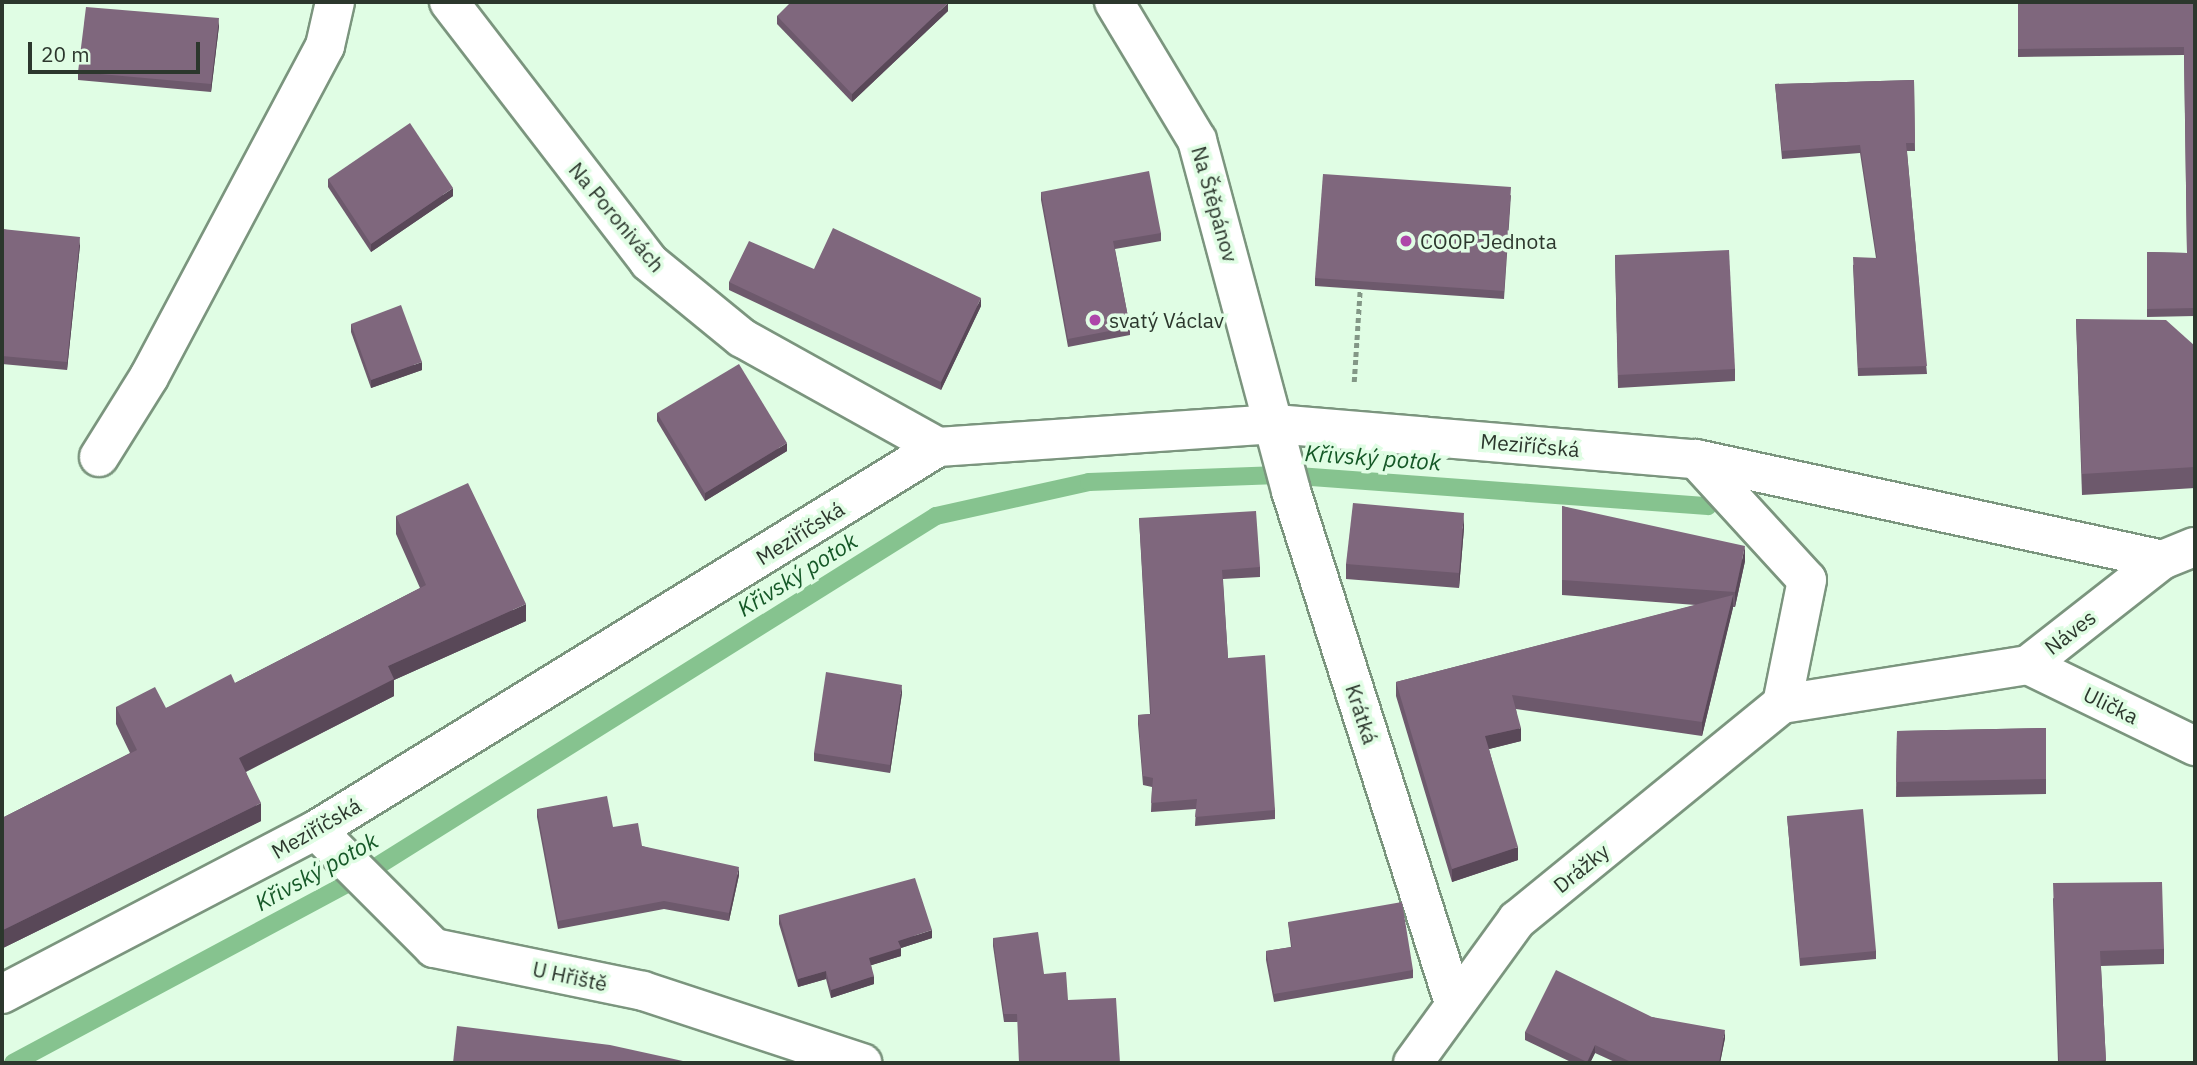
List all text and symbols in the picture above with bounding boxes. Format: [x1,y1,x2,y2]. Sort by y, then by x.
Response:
scale bar [32,28,203,72]
text: 20 m [41,40,90,68]
street label: Na Štěpánov [1186,143,1244,265]
street label: Na Poronivách [564,157,670,277]
place label: COOP Jednota [1420,228,1557,254]
marker: COOP Jednota [1398,233,1414,249]
place label: svatý Václav [1109,307,1224,333]
marker: svatý Václav [1087,312,1103,328]
street label: Meziříčská [1479,428,1581,462]
water label: Křivský potok [1304,438,1442,476]
street label: Meziříčská [751,496,849,570]
water label: Křivský potok [732,526,862,622]
street label: Náves [2039,604,2101,660]
street label: Krátká [1341,681,1383,747]
street label: Ulička [2079,681,2143,729]
street label: Meziříčská [267,792,365,864]
water label: Křivský potok [250,826,382,916]
street label: Drážky [1548,838,1614,898]
street label: U Hřiště [530,956,610,996]

